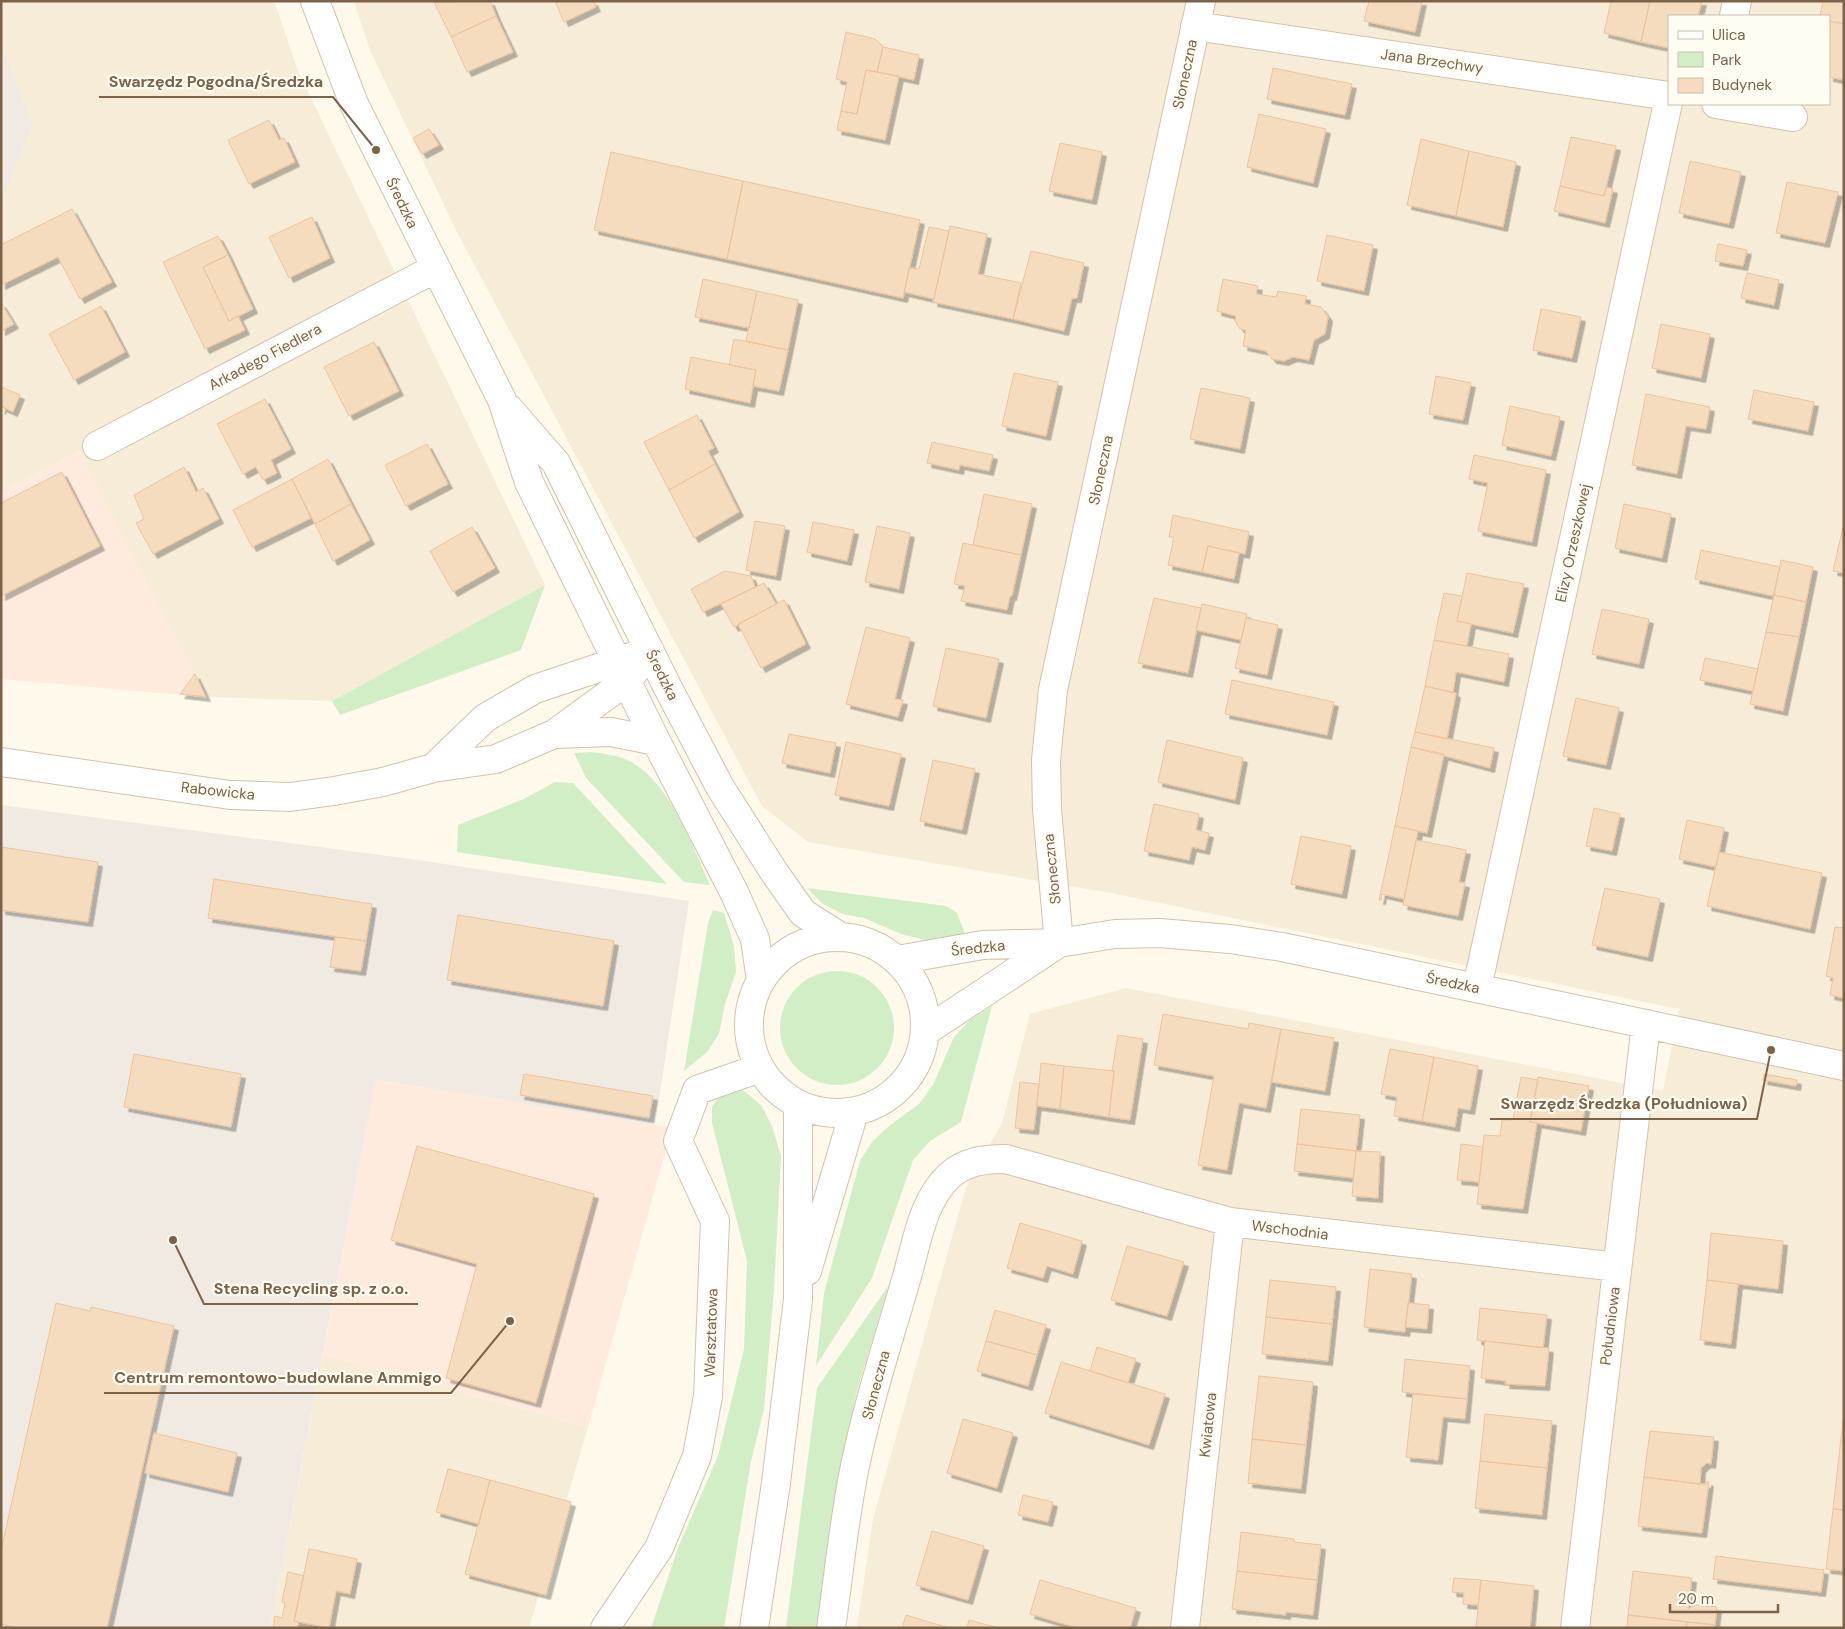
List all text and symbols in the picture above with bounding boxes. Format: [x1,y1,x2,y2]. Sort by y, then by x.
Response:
legend [1668,15,1830,105]
text: Ulica [1712,25,1746,45]
street label: Słoneczna [1168,37,1202,111]
street label: Jana Brzechwy [1379,44,1485,78]
text: Park [1712,50,1742,70]
callout: Swarzędz Pogodna/Średzka [99,66,333,97]
text: Swarzędz Pogodna/Średzka [109,71,323,92]
text: Budynek [1712,75,1773,95]
street label: Średzka [381,174,423,232]
street label: Arkadego Fiedlera [205,319,325,395]
street label: Słoneczna [1084,433,1118,507]
street label: Elizy Orzeszkowej [1551,482,1595,604]
street label: Średzka [641,646,683,704]
street label: Rabowicka [180,777,256,805]
street label: Słoneczna [1038,833,1066,905]
street label: Średzka [950,935,1006,961]
street label: Średzka [1424,968,1482,998]
callout: Swarzędz Średzka (Południowa) [1490,1088,1757,1119]
text: Swarzędz Średzka (Południowa) [1501,1093,1747,1114]
street label: Wschodnia [1250,1215,1330,1245]
callout: Stena Recycling sp. z o.o. [204,1273,418,1304]
text: Stena Recycling sp. z o.o. [214,1278,408,1299]
street label: Południowa [1595,1286,1625,1366]
street label: Warsztatowa [699,1288,723,1378]
street label: Słoneczna [857,1348,895,1422]
callout: Centrum remontowo-budowlane Ammigo [104,1362,451,1393]
text: Centrum remontowo-budowlane Ammigo [114,1367,442,1388]
street label: Kwiatowa [1195,1392,1221,1458]
scale bar [1670,1582,1778,1614]
text: 20 m [1678,1589,1714,1609]

